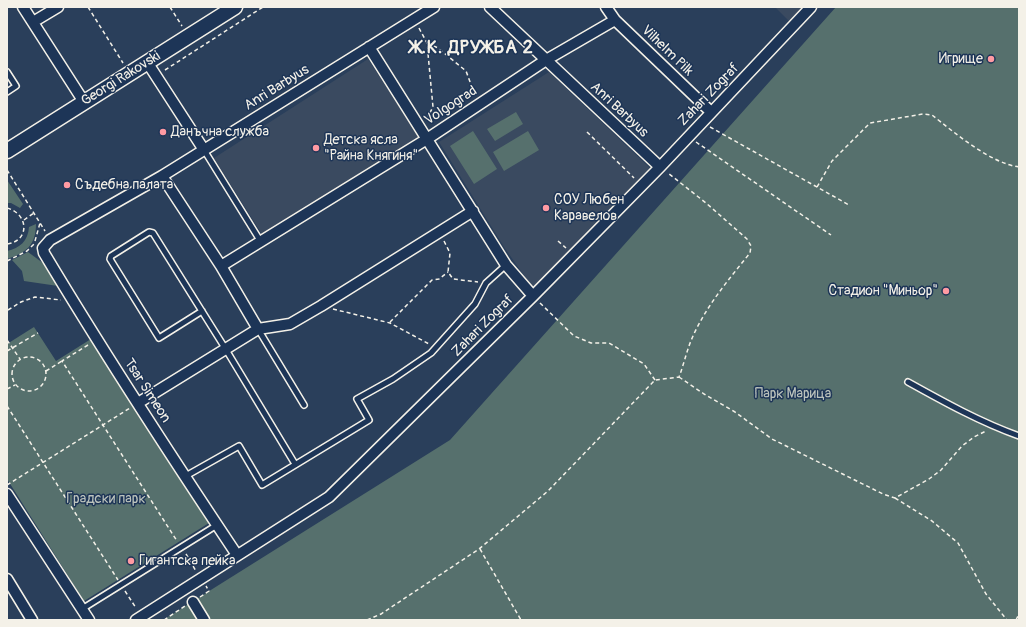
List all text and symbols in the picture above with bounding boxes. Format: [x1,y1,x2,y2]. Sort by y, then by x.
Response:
street label: Vilhelm Pilk [637,22,697,80]
district label: Ж.К. ДРУЖБА 2 [410,37,534,59]
street label: Georgi Rakovski [78,48,164,110]
place label: Игрище [939,51,983,67]
marker: Игрище [986,54,996,64]
street label: Zahari Zograf [675,60,743,130]
street label: Anri Barbyus [242,62,312,114]
street label: Anri Barbyus [587,79,651,141]
street label: Volgograd [422,83,480,129]
place label: Данъчна служба [171,124,269,140]
marker: Данъчна служба [158,127,168,137]
place label: Детска ясла "Райна Княгиня" [324,132,418,164]
marker: Детска ясла "Райна Княгиня" [311,143,321,153]
place label: Съдебна палата [75,177,173,193]
marker: Съдебна палата [62,180,72,190]
place label: СОУ Любен Каравелов [554,192,624,224]
marker: СОУ Любен Каравелов [541,203,551,213]
place label: Стадион "Миньор" [828,283,938,299]
marker: Стадион "Миньор" [941,286,951,296]
street label: Zahari Zograf [449,292,517,360]
street label: Tsar Simeon [120,356,174,426]
park label: Парк Марица [755,386,831,402]
park label: Градски парк [66,491,146,507]
place label: Гигантска пейка [139,553,236,569]
marker: Гигантска пейка [126,556,136,566]

